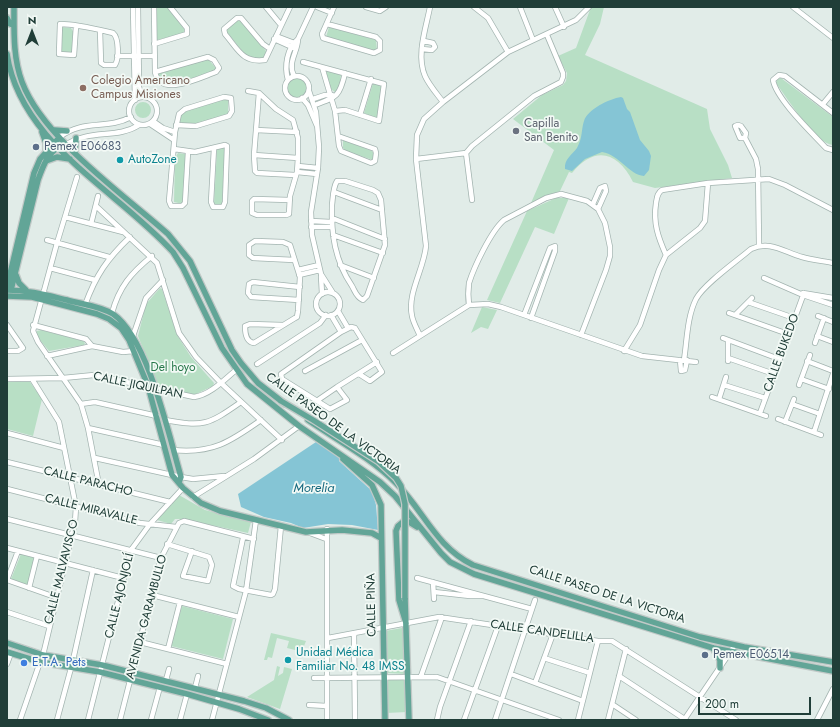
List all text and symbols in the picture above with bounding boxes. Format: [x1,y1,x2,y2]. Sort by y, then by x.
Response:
north arrow [12,12,52,52]
text: N [28,12,36,28]
place label: Colegio Americano Campus Misiones [91,74,190,102]
marker: Colegio Americano Campus Misiones [78,83,88,93]
place label: Capilla San Benito [524,117,578,145]
marker: Capilla San Benito [511,126,521,136]
place label: Pemex E06683 [44,140,121,154]
marker: Pemex E06683 [31,142,41,152]
place label: AutoZone [128,153,177,167]
marker: AutoZone [115,155,125,165]
street label: CALLE BUKEDO [761,312,803,394]
park label: Del hoyo [150,361,196,375]
street label: CALLE JIQUILPAN [92,369,184,403]
street label: CALLE PASEO DE LA VICTORIA [263,370,403,478]
street label: CALLE PARACHO [42,464,134,500]
water label: Morelia [293,481,335,497]
street label: CALLE MIRAVALLE [43,492,139,528]
street label: CALLE MALVAVISCO [42,518,82,626]
street label: CALLE AJONJOLÍ [102,552,138,640]
street label: AVENIDA GARAMBULLO [123,553,171,681]
street label: CALLE PASEO DE LA VICTORIA [527,563,687,627]
street label: CALLE PIÑA [364,573,380,637]
street label: CALLE CANDELILLA [489,618,595,646]
place label: Unidad Médica Familiar No. 48 IMSS [296,646,405,674]
place label: Pemex E06514 [713,648,789,662]
marker: Pemex E06514 [700,650,710,660]
marker: Unidad Médica Familiar No. 48 IMSS [283,655,293,665]
place label: E.T.A. Pets [32,656,86,670]
marker: E.T.A. Pets [19,658,29,668]
scale bar [700,689,813,715]
text: 200 m [705,695,739,713]

